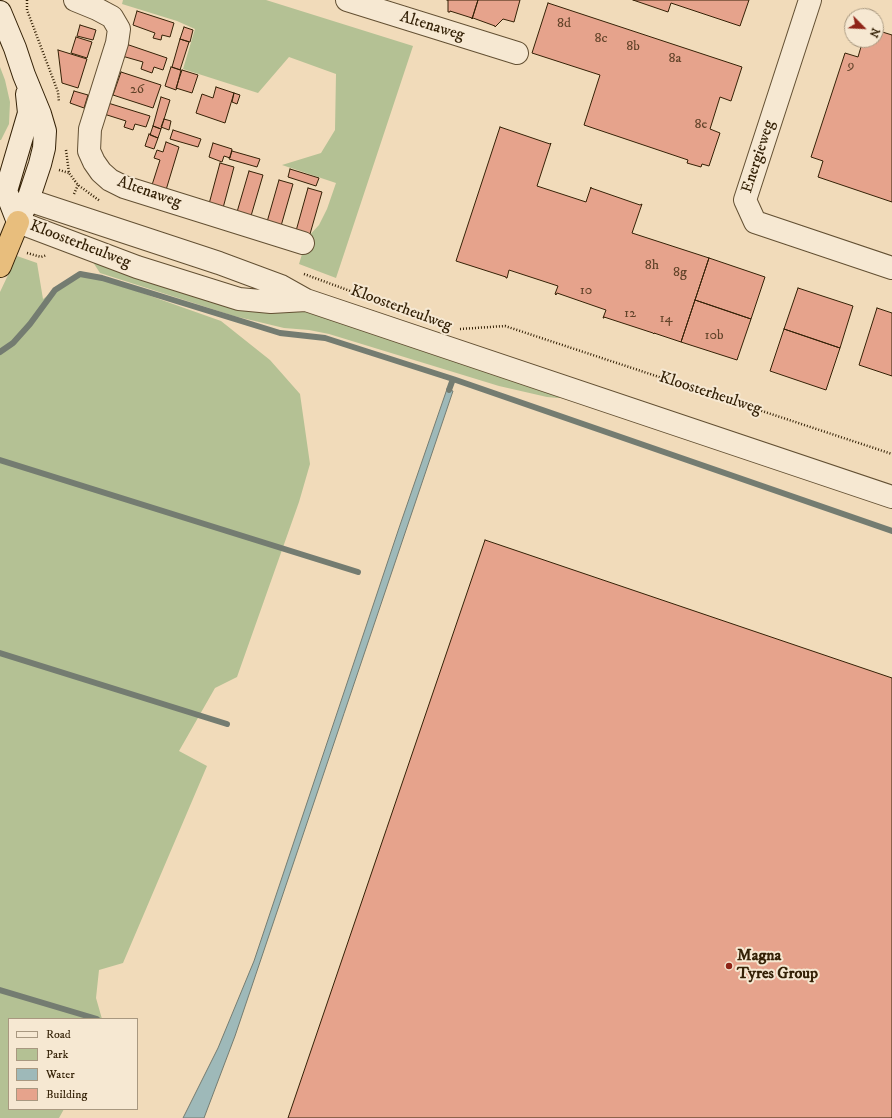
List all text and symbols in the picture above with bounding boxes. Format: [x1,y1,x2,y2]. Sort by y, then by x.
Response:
street label: Altenaweg [397,8,467,46]
north arrow [844,8,884,48]
house number: 8d [557,16,571,32]
text: N [866,26,882,39]
house number: 8c [594,31,608,47]
house number: 8b [626,39,640,55]
house number: 8a [669,51,681,67]
house number: 9 [848,58,854,74]
house number: 26 [130,82,144,98]
house number: 8e [695,117,707,133]
street label: Energieweg [738,118,780,196]
street label: Altenaweg [114,173,184,213]
street label: Kloosterheulweg [27,217,133,273]
house number: 8h [645,258,659,274]
house number: 8g [673,265,687,281]
street label: Kloosterheulweg [348,282,454,336]
house number: 10 [580,283,592,299]
house number: 12 [624,306,636,322]
house number: 14 [659,311,673,327]
house number: 10b [704,328,724,344]
street label: Kloosterheulweg [656,368,764,420]
place label: Magna Tyres Group [737,947,818,985]
marker: Magna Tyres Group [724,961,734,971]
legend [8,1018,138,1110]
text: Road [46,1027,71,1042]
text: Park [46,1047,68,1062]
text: Water [46,1067,75,1082]
text: Building [46,1087,87,1102]

